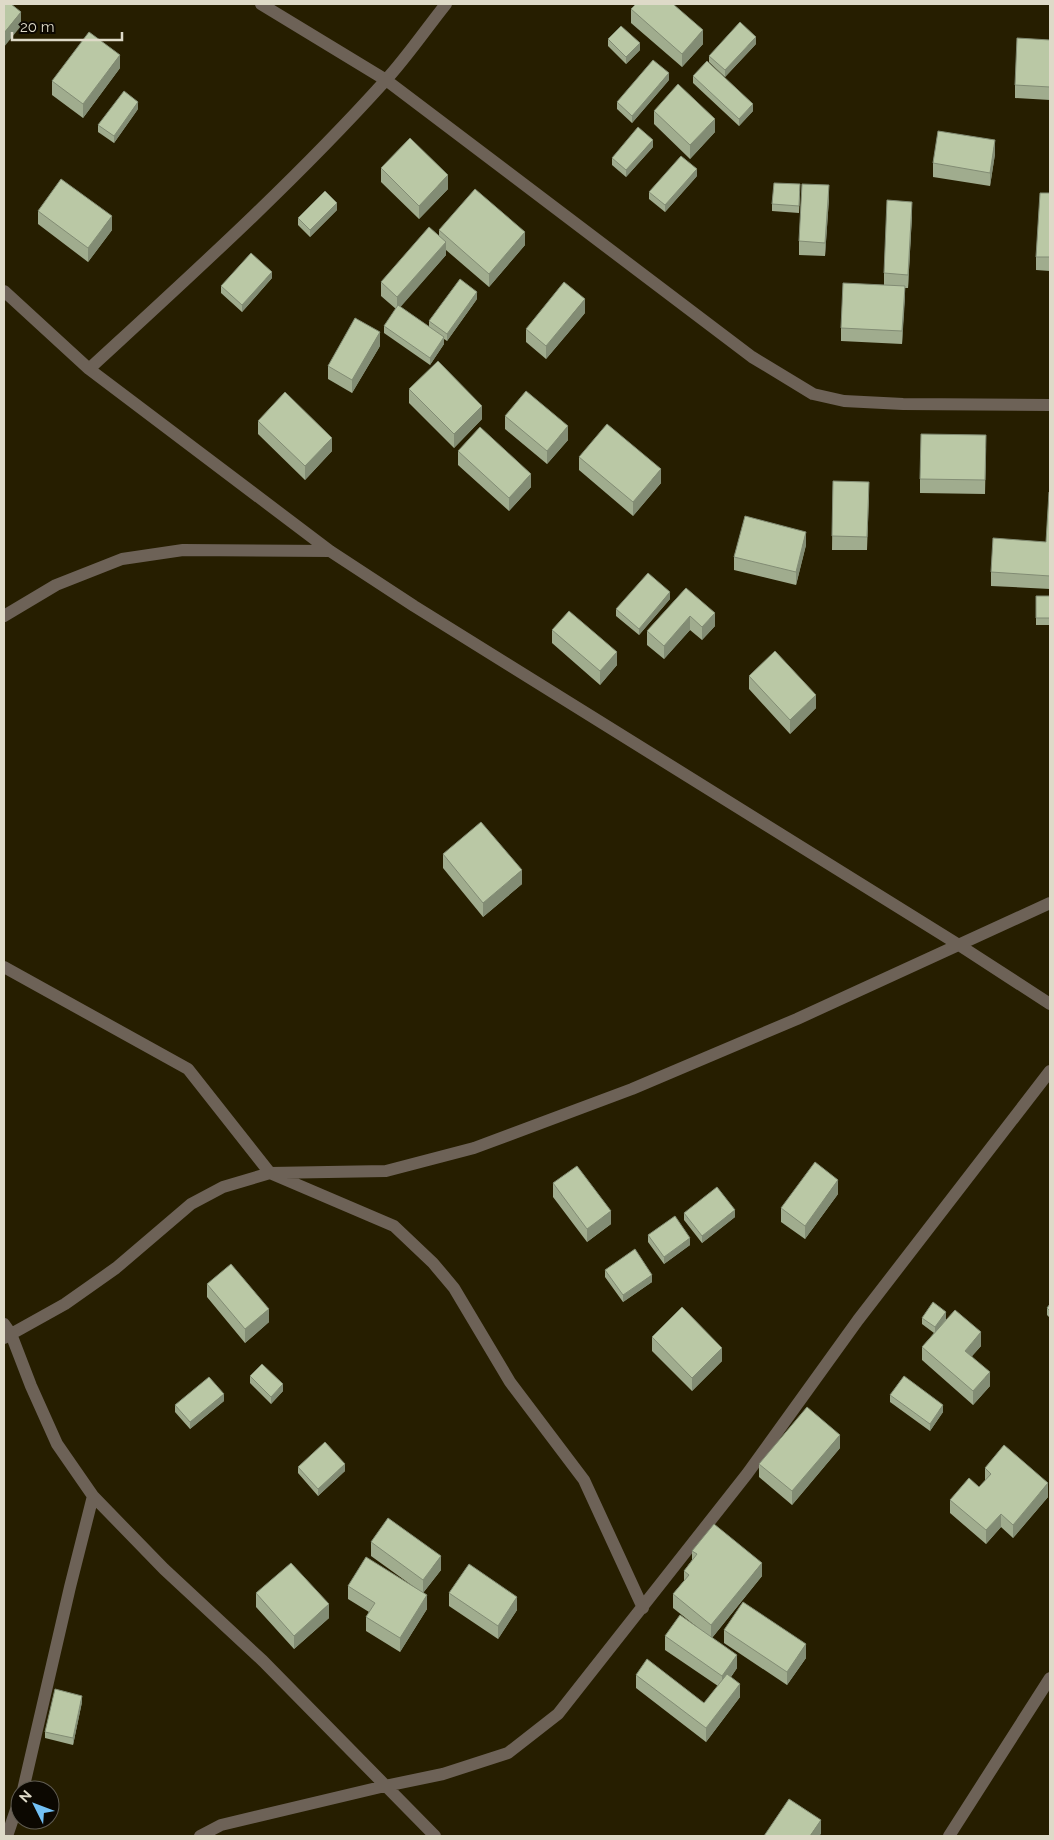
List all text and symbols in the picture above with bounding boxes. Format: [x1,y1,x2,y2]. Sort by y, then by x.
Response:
scale bar [12,10,122,42]
text: 20 m [20,18,55,36]
north arrow [10,1780,60,1830]
text: N [16,1787,35,1806]

